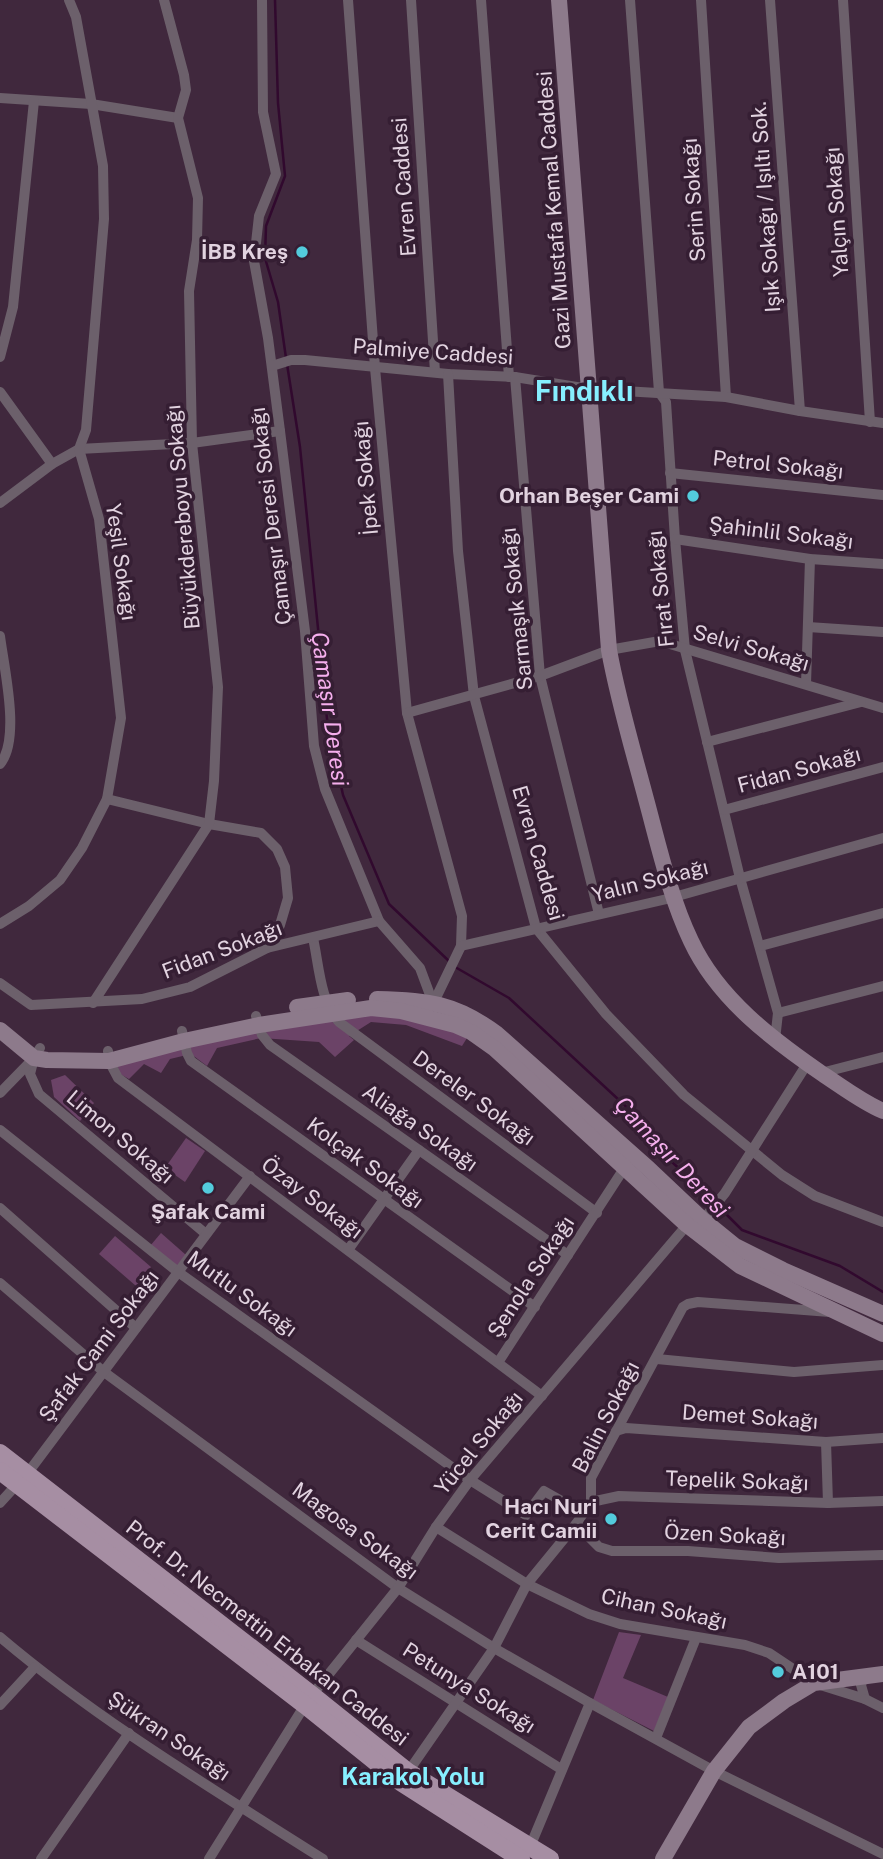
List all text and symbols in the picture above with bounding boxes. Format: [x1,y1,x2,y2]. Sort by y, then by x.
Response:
street label: Gazi Mustafa Kemal Caddesi [531,70,576,350]
street label: Işık Sokağı / Işıltı Sok. [746,101,785,313]
street label: Evren Caddesi [386,117,421,257]
street label: Serin Sokağı [677,137,710,263]
street label: Yalçın Sokağı [820,146,854,278]
place label: İBB Kreş [201,239,288,264]
marker: İBB Kreş [294,244,310,260]
street label: Palmiye Caddesi [352,333,514,370]
district label: Fındıklı [535,374,633,407]
street label: Büyükdereboyu Sokağı [160,404,205,630]
street label: Çamaşır Deresi Sokağı [245,406,296,626]
street label: İpek Sokağı [348,420,383,536]
street label: Petrol Sokağı [711,445,845,484]
place label: Orhan Beşer Cami [499,483,679,508]
marker: Orhan Beşer Cami [685,488,701,504]
street label: Yeşil Sokağı [101,502,142,622]
street label: Şahinlil Sokağı [707,511,855,554]
street label: Sarmaşık Sokağı [496,526,537,692]
street label: Fırat Sokağı [642,529,679,649]
street label: Selvi Sokağı [690,619,812,676]
water label: Çamaşır Deresi [306,630,355,788]
street label: Fidan Sokağı [735,741,863,798]
street label: Evren Caddesi [507,783,570,923]
street label: Yalın Sokağı [589,854,711,907]
street label: Fidan Sokağı [158,915,285,984]
street label: Dereler Sokağı [408,1045,540,1150]
street label: Aliağa Sokağı [358,1079,483,1176]
street label: Limon Sokağı [62,1085,179,1189]
water label: Çamaşır Deresi [609,1091,736,1223]
street label: Kolçak Sokağı [302,1112,429,1213]
street label: Özay Sokağı [257,1151,368,1244]
marker: Şafak Cami [200,1180,216,1196]
place label: Şafak Cami [151,1199,265,1224]
street label: Şenola Sokağı [482,1211,579,1342]
street label: Mutlu Sokağı [183,1245,302,1342]
street label: Şafak Cami Sokağı [33,1265,164,1427]
street label: Balin Sokağı [567,1357,644,1477]
street label: Yücel Sokağı [429,1386,528,1499]
street label: Demet Sokağı [681,1399,819,1434]
street label: Tepelik Sokağı [665,1466,809,1495]
street label: Magosa Sokağı [288,1477,423,1585]
place label: Hacı Nuri Cerit Camii [485,1494,597,1543]
marker: Hacı Nuri Cerit Camii [603,1511,619,1527]
street label: Prof. Dr. Necmettin Erbakan Caddesi [121,1515,414,1751]
street label: Özen Sokağı [664,1519,786,1550]
street label: Cihan Sokağı [599,1583,729,1634]
street label: Petunya Sokağı [398,1637,540,1738]
place label: A101 [792,1659,839,1684]
marker: A101 [770,1664,786,1680]
street label: Şükran Sokağı [103,1685,235,1786]
district label: Karakol Yolu [341,1762,485,1790]

